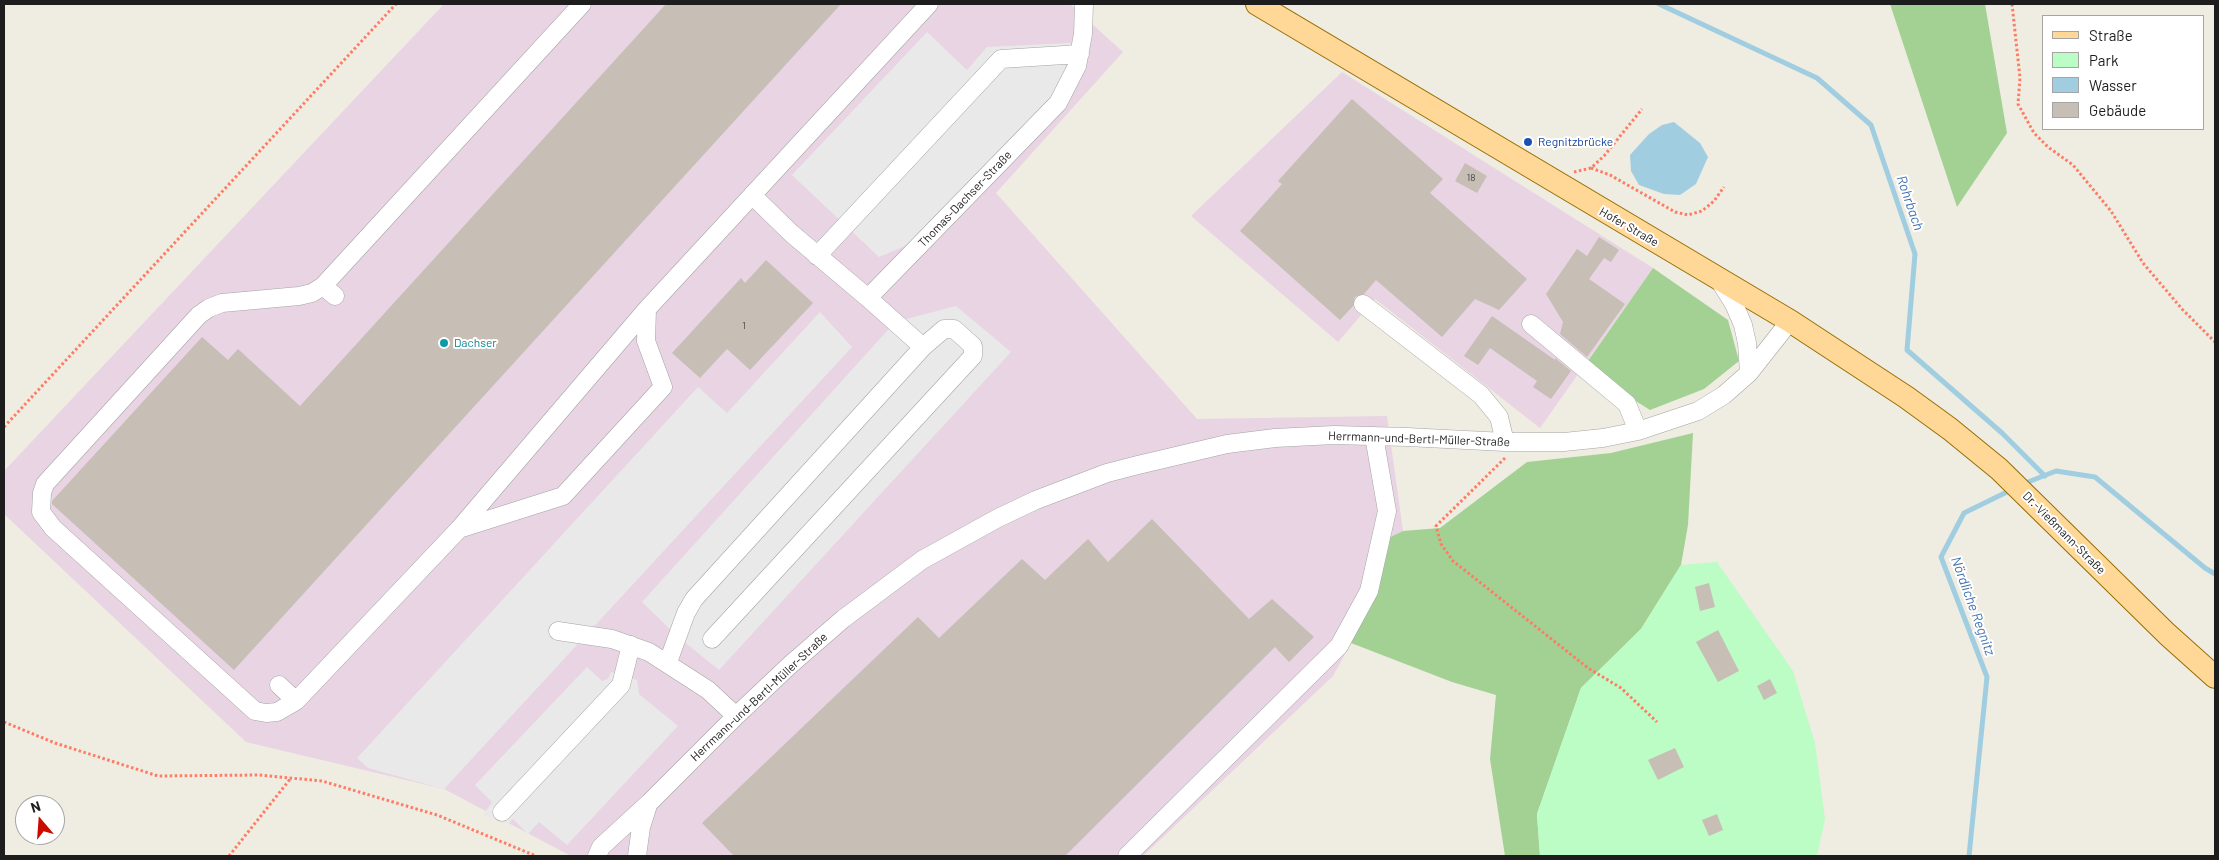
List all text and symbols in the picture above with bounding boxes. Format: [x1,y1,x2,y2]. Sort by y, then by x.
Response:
legend [2042,15,2204,130]
text: Straße [2089,26,2133,44]
text: Park [2089,51,2118,69]
text: Wasser [2089,76,2137,94]
text: Gebäude [2089,101,2146,119]
place label: Regnitzbrücke [1538,135,1613,149]
marker: Regnitzbrücke [1522,136,1534,148]
street label: Thomas-Dachser-Straße [915,148,1015,250]
house number: 18 [1467,172,1475,184]
water label: Rohrbach [1893,173,1927,233]
street label: Hofer Straße [1597,204,1661,250]
house number: 1 [742,320,746,332]
place label: Dachser [454,336,497,350]
marker: Dachser [438,337,450,349]
street label: Herrmann-und-Bertl-Müller-Straße [1328,429,1510,449]
street label: Dr.-Vießmann-Straße [2020,489,2108,577]
water label: Nördliche Regnitz [1947,554,1999,658]
street label: Herrmann-und-Bertl-Müller-Straße [688,630,830,764]
north arrow [15,795,65,845]
text: N [28,797,43,816]

